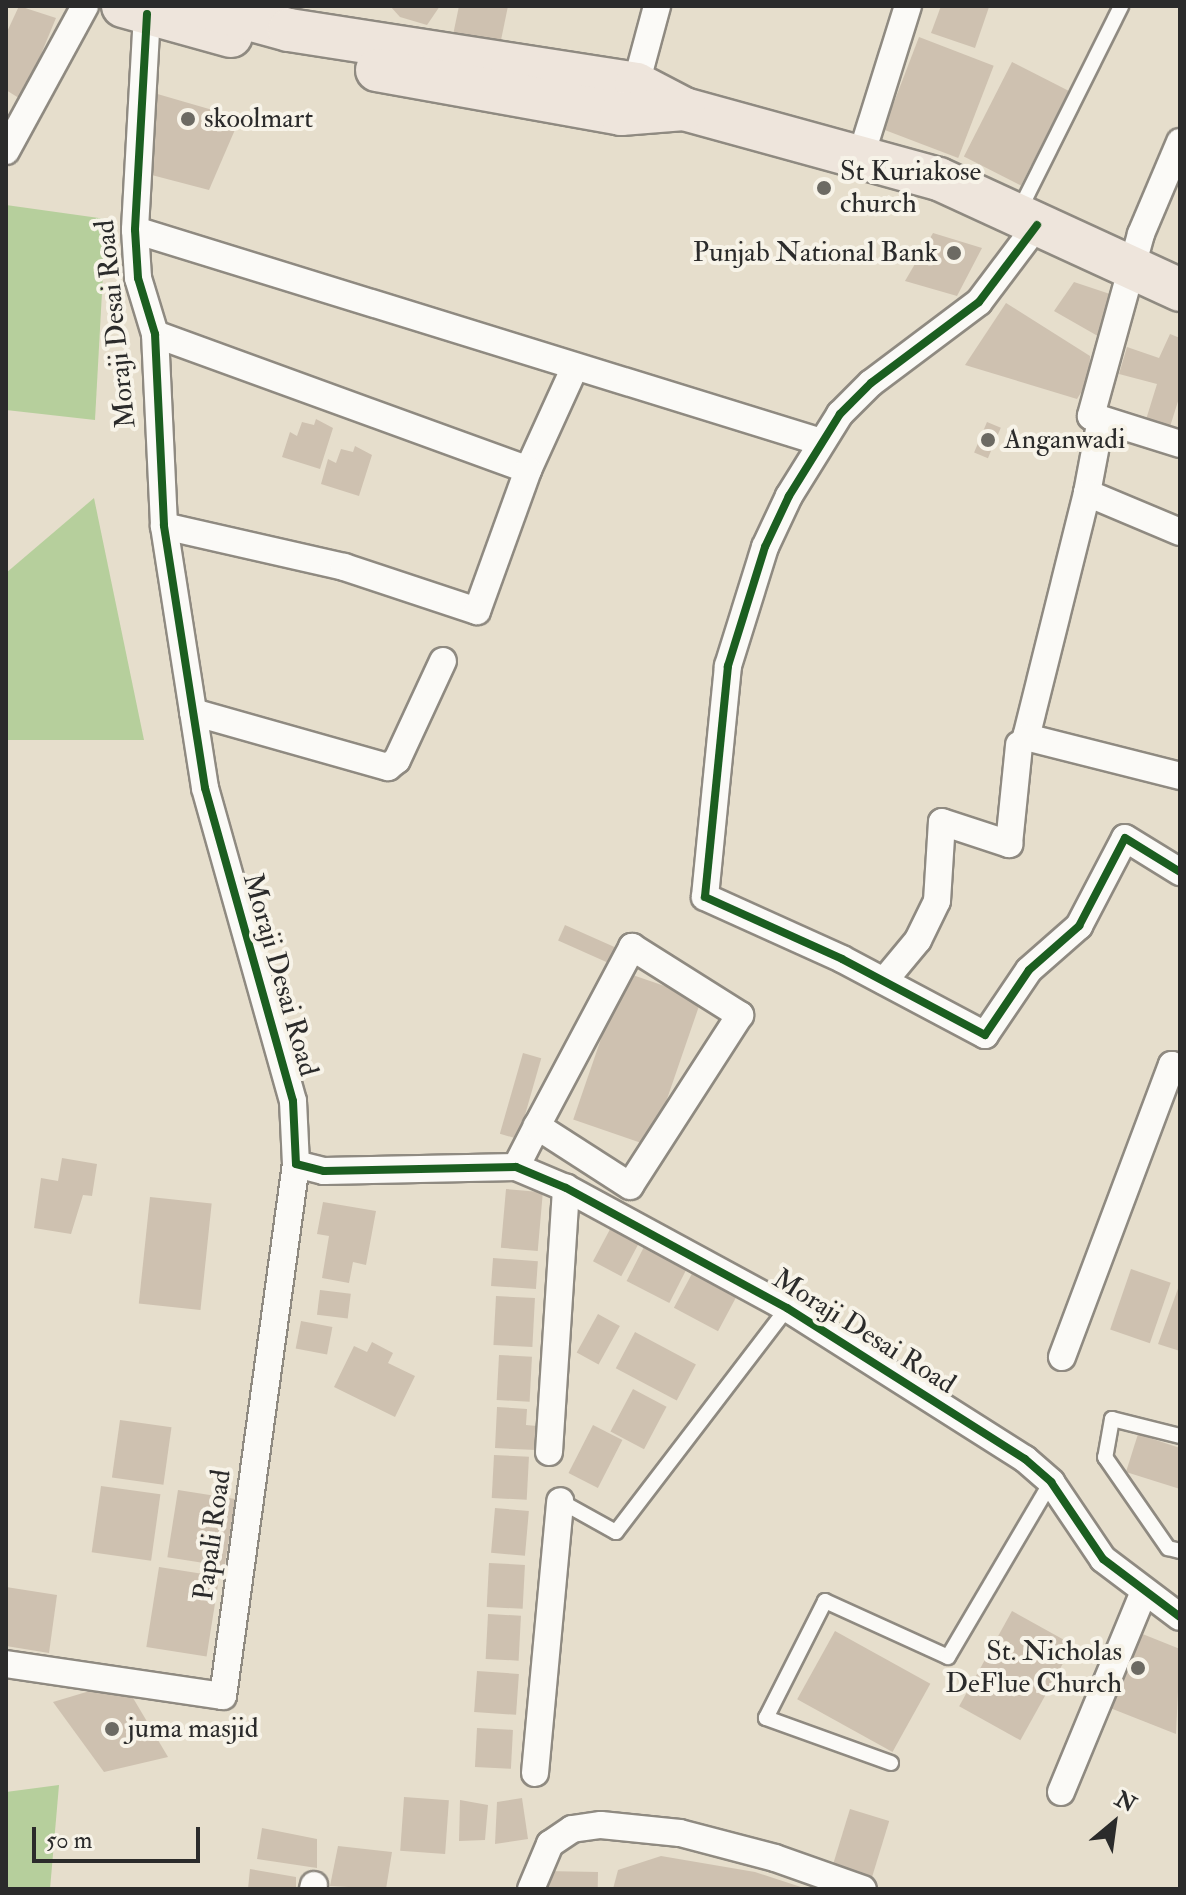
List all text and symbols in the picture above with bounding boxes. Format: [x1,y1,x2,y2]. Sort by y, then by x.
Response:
place label: skoolmart [204,102,313,136]
marker: skoolmart [179,110,197,128]
place label: St Kuriakose church [840,155,981,221]
marker: St Kuriakose church [815,179,833,197]
street label: Moraji Desai Road [88,218,144,430]
place label: Punjab National Bank [693,236,938,270]
marker: Punjab National Bank [945,244,963,262]
place label: Anganwadi [1004,423,1126,457]
marker: Anganwadi [979,431,997,449]
street label: Moraji Desai Road [235,870,325,1080]
street label: Moraji Desai Road [766,1262,962,1402]
street label: Papali Road [187,1467,239,1603]
place label: St. Nicholas DeFlue Church [945,1635,1122,1701]
marker: St. Nicholas DeFlue Church [1129,1659,1147,1677]
place label: juma masjid [128,1712,259,1746]
marker: juma masjid [103,1720,121,1738]
north arrow [1074,1783,1154,1863]
text: N [1110,1785,1141,1819]
scale bar [36,1811,204,1861]
text: 50 m [46,1825,92,1856]

